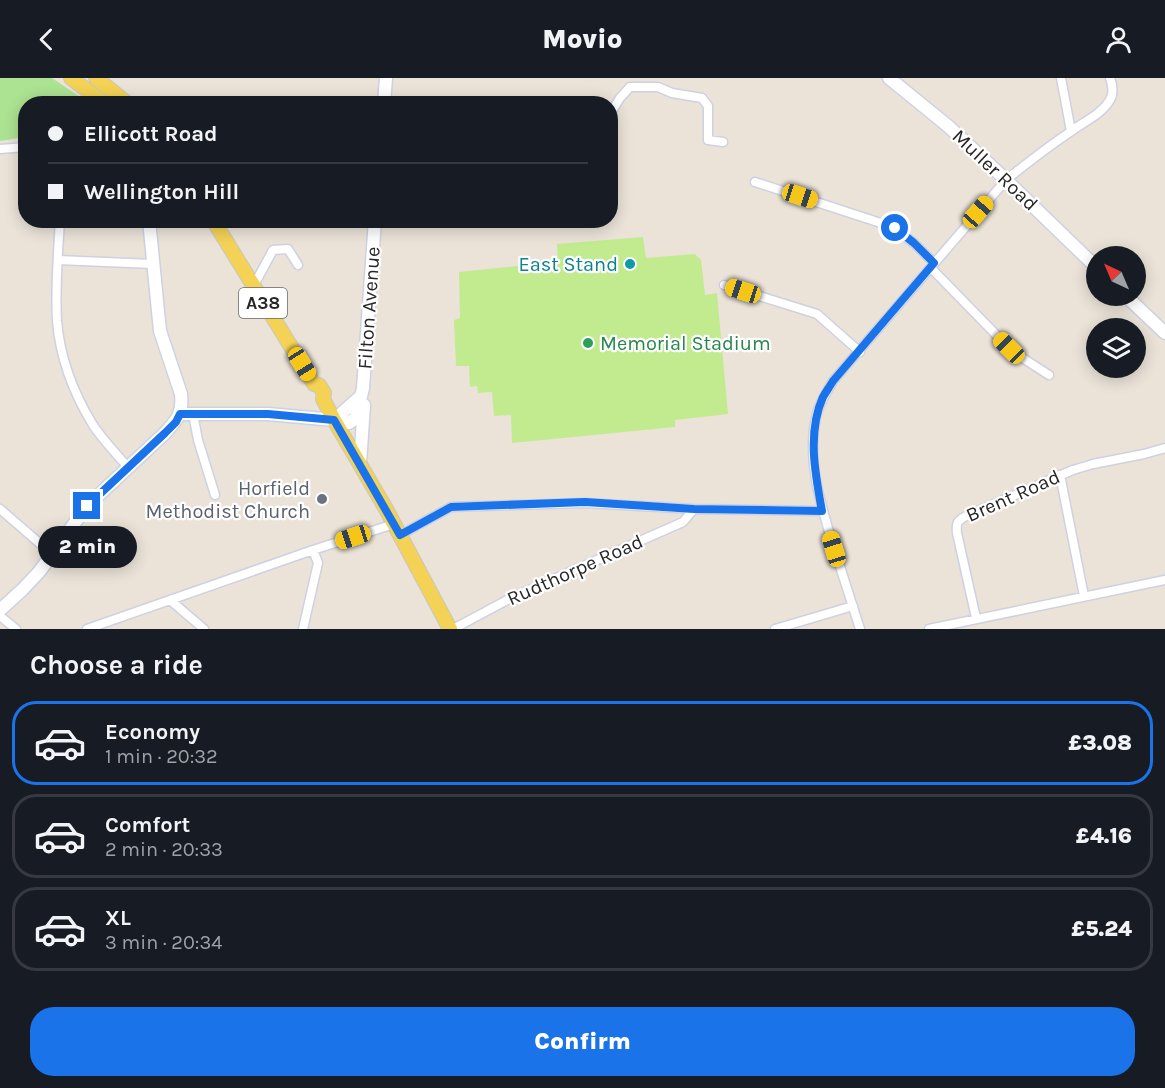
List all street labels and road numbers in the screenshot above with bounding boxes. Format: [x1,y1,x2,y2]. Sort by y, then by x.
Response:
street label: Muller Road [947,125,1043,215]
street label: Filton Avenue [353,246,385,370]
road number: A38 [239,288,287,318]
street label: Brent Road [963,465,1063,527]
street label: Rudthorpe Road [503,530,647,610]

